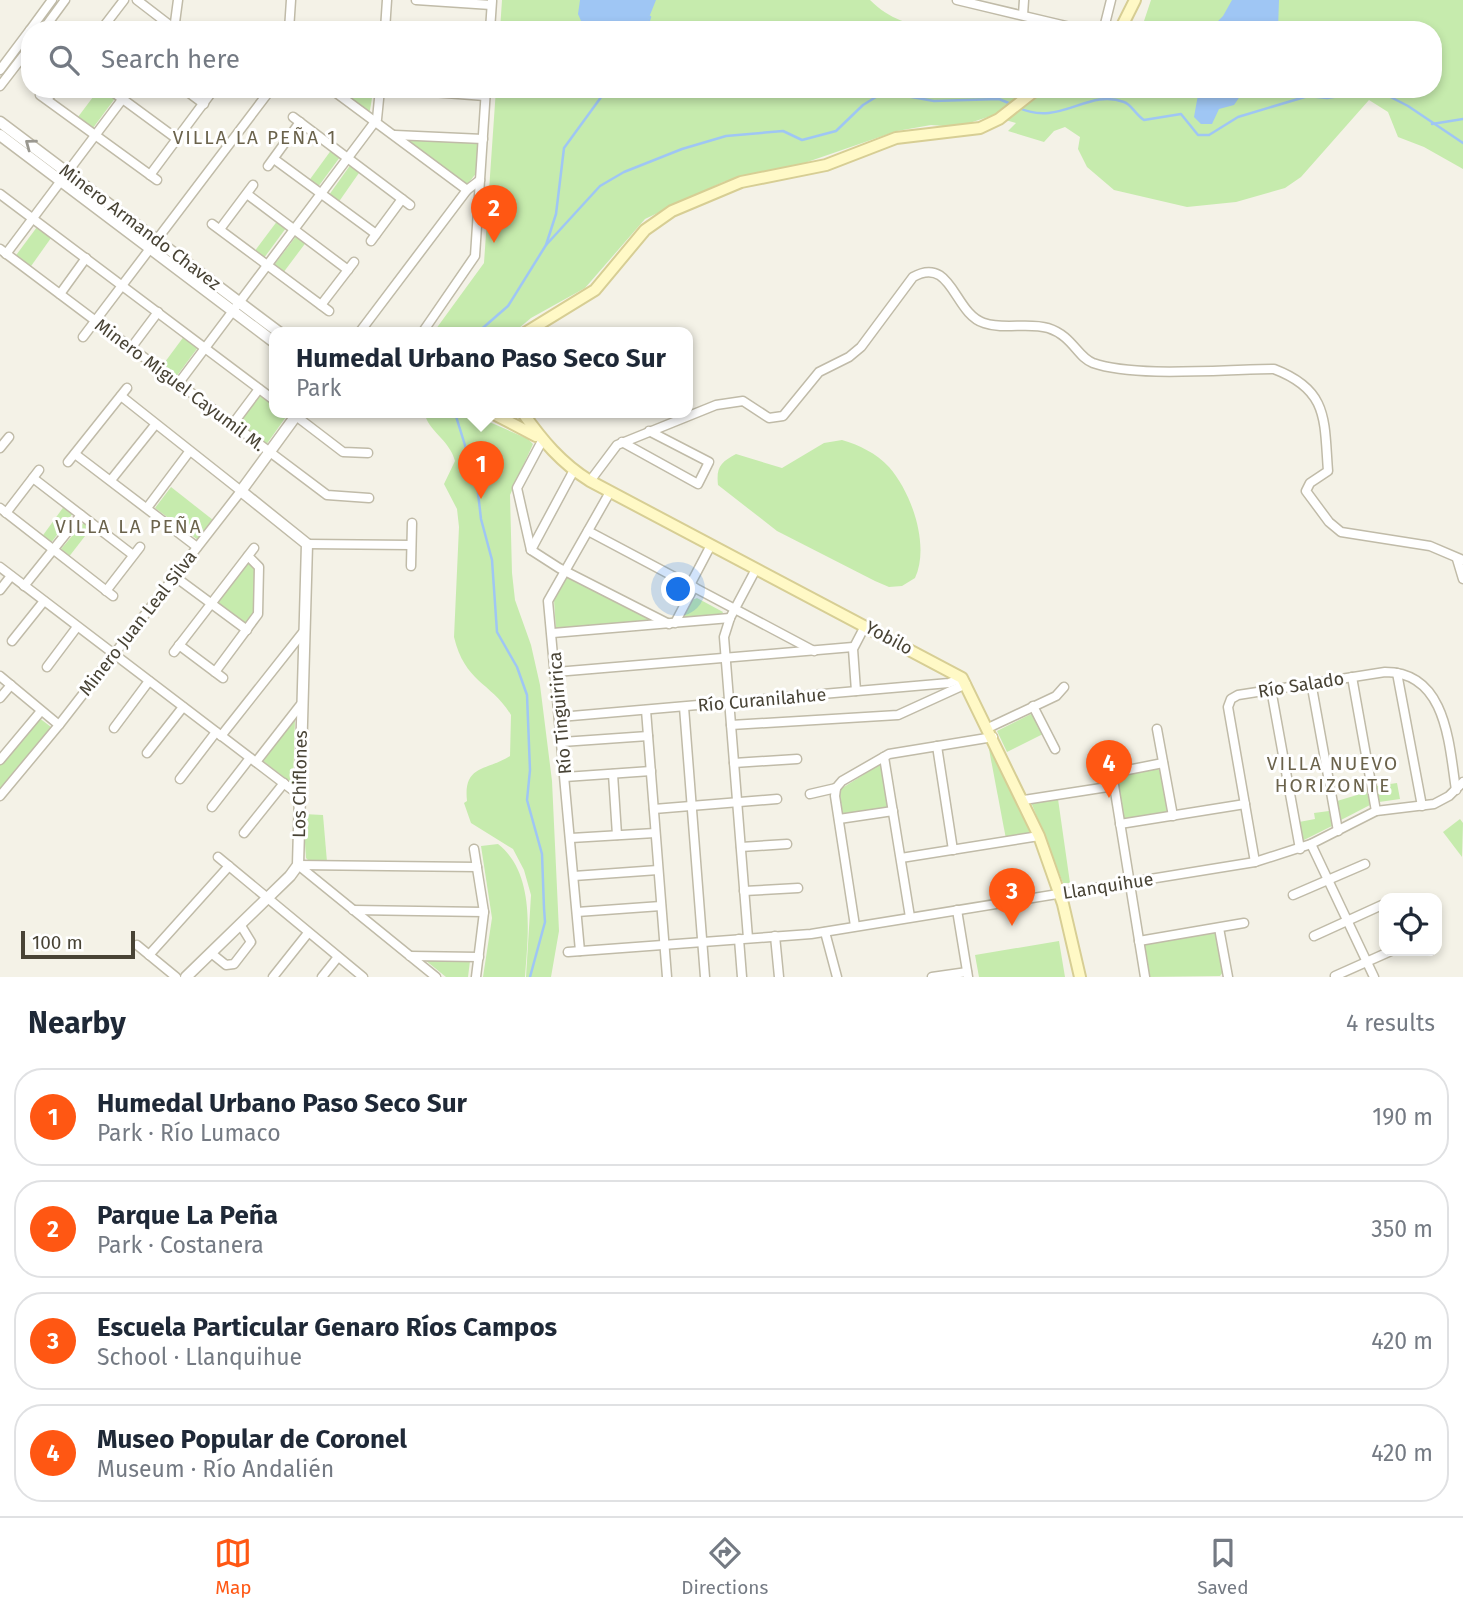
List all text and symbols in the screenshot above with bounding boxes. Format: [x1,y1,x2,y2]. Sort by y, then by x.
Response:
search box [21,21,1442,98]
icon: search [45,41,83,79]
text: Search here [101,44,240,75]
district label: VILLA LA PEÑA 1 [173,126,337,149]
one-way arrow [25,140,37,153]
street label: Minero Armando Chavez [55,159,225,295]
pin: 2 [471,185,517,243]
street label: Minero Miguel Cayumil M. [91,314,269,456]
popup [269,327,693,418]
text: Humedal Urbano Paso Seco Sur [296,343,666,374]
text: Park [296,374,341,402]
pin: 1 [458,441,504,499]
district label: VILLA LA PEÑA [55,515,203,538]
street label: Minero Juan Leal Silva [74,546,202,700]
your location [661,572,695,606]
street label: Yobilo [861,616,917,660]
street label: Río Tinguiririca [544,651,576,775]
street label: Río Salado [1256,667,1346,703]
street label: Río Curanilahue [697,683,827,717]
street label: Los Chiflones [288,730,312,838]
pin: 4 [1086,740,1132,798]
district label: VILLA NUEVO HORIZONTE [1267,752,1399,797]
pin: 3 [989,868,1035,926]
street label: Llanquihue [1061,868,1155,904]
map controls [1379,893,1442,956]
button: locate [1379,893,1442,956]
scale bar [21,928,135,960]
text: 100 m [32,931,83,954]
text: Nearby [28,1005,126,1041]
text: 4 results [1346,1009,1435,1037]
text: Humedal Urbano Paso Seco Sur [97,1088,467,1119]
text: 1 [48,1103,58,1131]
text: 190 m [1372,1103,1433,1131]
text: Park · Río Lumaco [97,1119,281,1147]
text: Parque La Peña [97,1200,278,1231]
text: 2 [47,1215,59,1243]
text: 350 m [1371,1215,1433,1243]
text: Park · Costanera [97,1231,264,1259]
text: Escuela Particular Genaro Ríos Campos [97,1312,557,1343]
text: 3 [47,1327,59,1355]
text: 420 m [1371,1327,1433,1355]
text: School · Llanquihue [97,1343,302,1371]
text: Museo Popular de Coronel [97,1424,407,1455]
text: 4 [47,1439,60,1467]
text: 420 m [1371,1439,1433,1467]
text: Museum · Río Andalién [97,1455,334,1483]
tab: Map [214,1534,252,1599]
tab: Directions [681,1534,768,1599]
tab: Saved [1197,1534,1249,1599]

